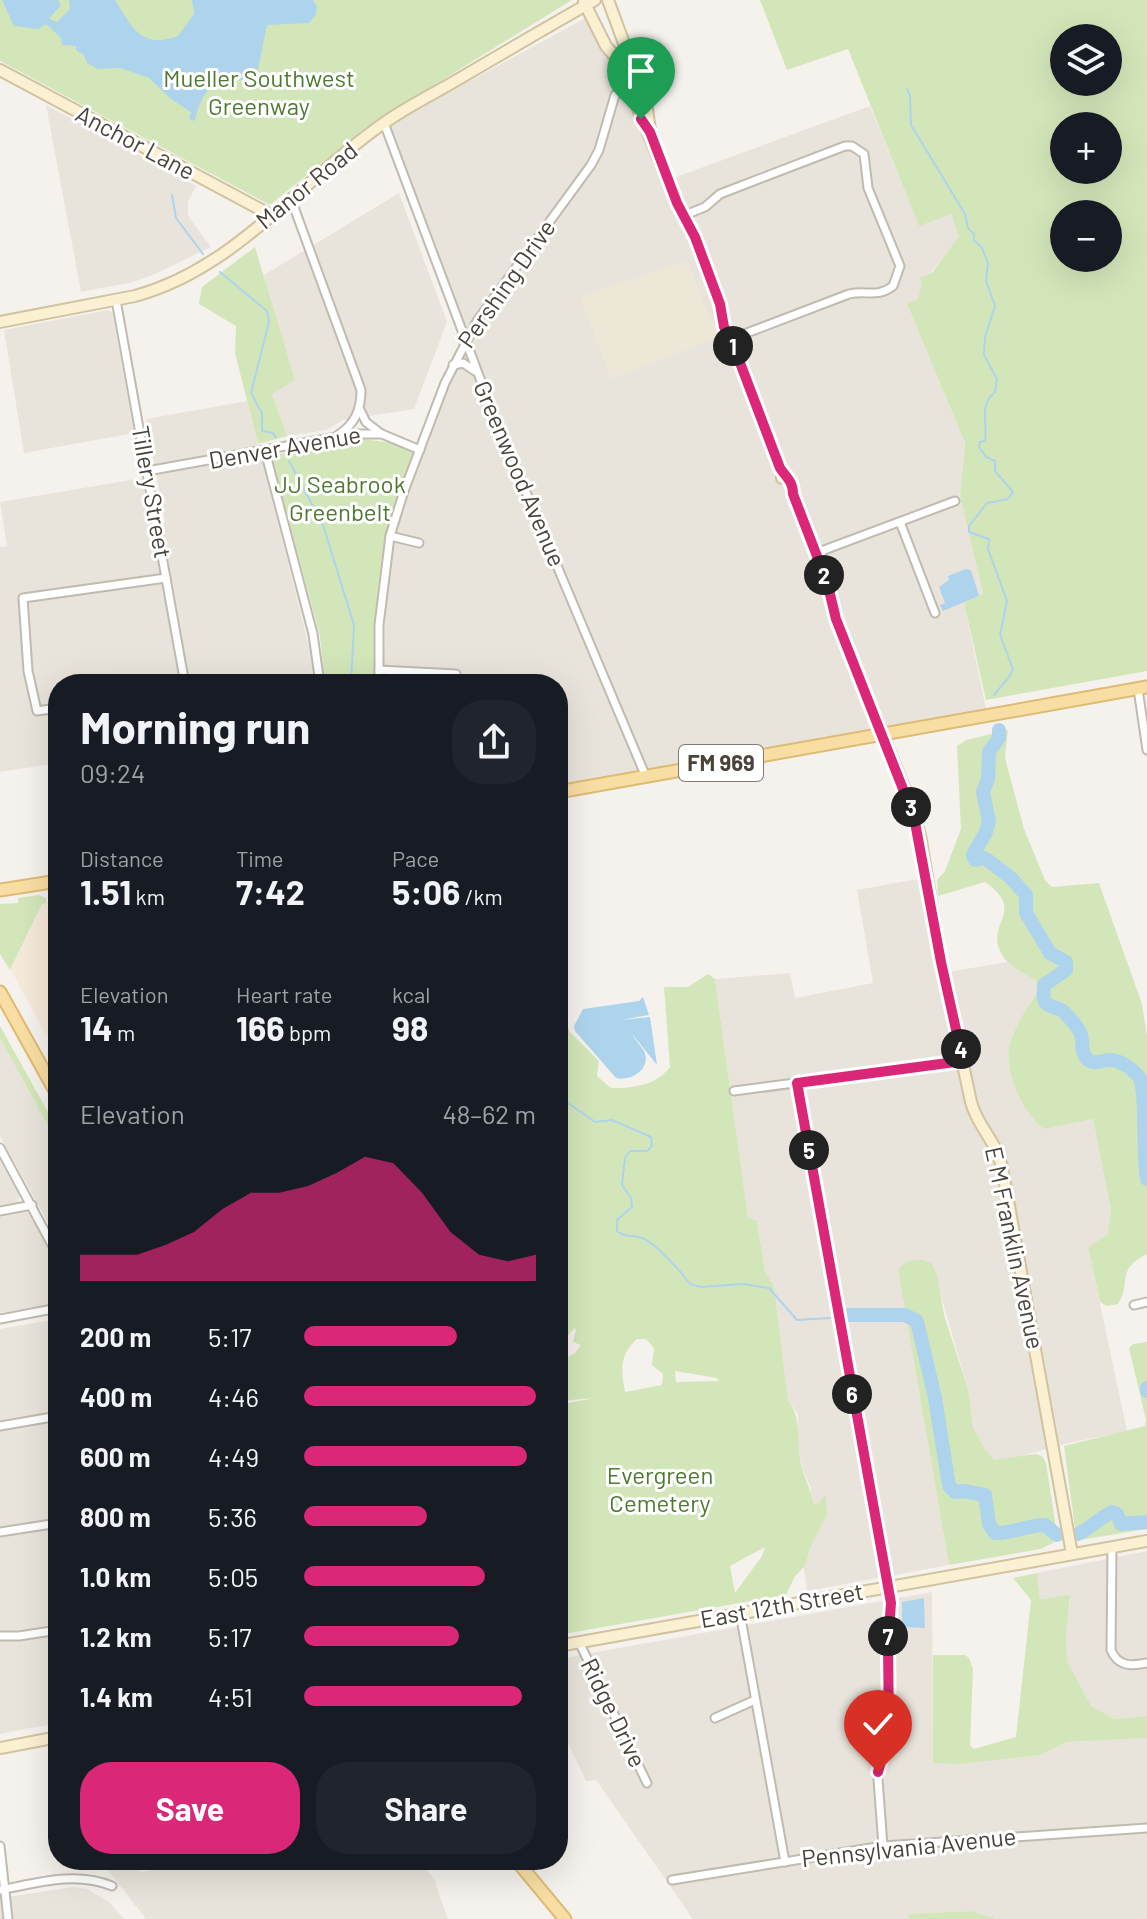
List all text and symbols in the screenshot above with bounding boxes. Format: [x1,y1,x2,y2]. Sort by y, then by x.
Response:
map controls [1050,24,1122,272]
button: layers [1050,24,1122,96]
pin [607,37,675,119]
icon: arrive [619,49,663,93]
park label: Mueller Southwest Greenway [163,63,355,120]
street label: Anchor Lane [71,98,200,185]
button: + [1050,112,1122,184]
street label: Manor Road [250,135,363,234]
button: − [1050,200,1122,272]
street label: Pershing Drive [451,213,561,353]
pin: 1 [713,326,753,366]
text: 1 [729,333,737,359]
street label: Greenwood Avenue [468,376,573,571]
street label: Denver Avenue [206,419,363,474]
street label: Tillery Street [127,423,178,560]
park label: JJ Seabrook Greenbelt [274,469,406,526]
pin: 2 [804,555,844,595]
text: 2 [818,562,830,588]
text: Morning run [80,700,310,753]
button: share [452,700,536,784]
road number: FM 969 [679,745,763,781]
text: 09:24 [80,757,145,788]
pin: 3 [891,787,931,827]
text: 3 [905,794,917,820]
text: Distance [80,845,164,871]
text: Time [236,845,284,871]
text: Pace [392,845,439,871]
text: 1.51 [80,871,131,912]
text: 7:42 [236,871,305,912]
text: 5:06 [392,871,460,912]
text: km [131,883,165,909]
text: /km [460,883,503,909]
text: Elevation [80,981,169,1007]
text: Heart rate [236,981,333,1007]
text: kcal [392,981,430,1007]
text: 14 [80,1007,113,1048]
text: 166 [236,1007,285,1048]
text: 98 [392,1007,428,1048]
text: m [113,1019,135,1045]
text: bpm [285,1019,331,1045]
pin: 4 [941,1029,981,1069]
text: 4 [954,1036,968,1062]
text: Elevation [80,1098,185,1129]
text: 48–62 m [442,1098,536,1129]
pin: 5 [789,1130,829,1170]
text: 5 [803,1137,815,1163]
street label: E M Franklin Avenue [980,1144,1051,1352]
text: 200 m [80,1321,151,1352]
text: 5:17 [208,1321,252,1352]
pin: 6 [832,1374,872,1414]
text: 400 m [80,1381,152,1412]
text: 4:46 [208,1381,259,1412]
text: 6 [846,1381,858,1407]
text: 600 m [80,1441,151,1472]
text: 4:49 [208,1441,259,1472]
park label: Evergreen Cemetery [607,1460,713,1517]
text: 800 m [80,1501,151,1532]
text: 5:36 [208,1501,257,1532]
text: 1.0 km [80,1561,151,1592]
text: 5:05 [208,1561,258,1592]
street label: East 12th Street [698,1576,866,1633]
pin: 7 [868,1616,908,1656]
text: 1.2 km [80,1621,152,1652]
text: 5:17 [208,1621,252,1652]
text: 7 [883,1623,893,1649]
street label: Ridge Drive [575,1653,653,1772]
text: 1.4 km [80,1681,153,1712]
text: 4:51 [208,1681,253,1712]
pin [844,1690,912,1772]
icon: check [856,1702,900,1746]
button: Save [80,1762,300,1854]
button: Share [316,1762,536,1854]
street label: Pennsylvania Avenue [800,1821,1018,1872]

